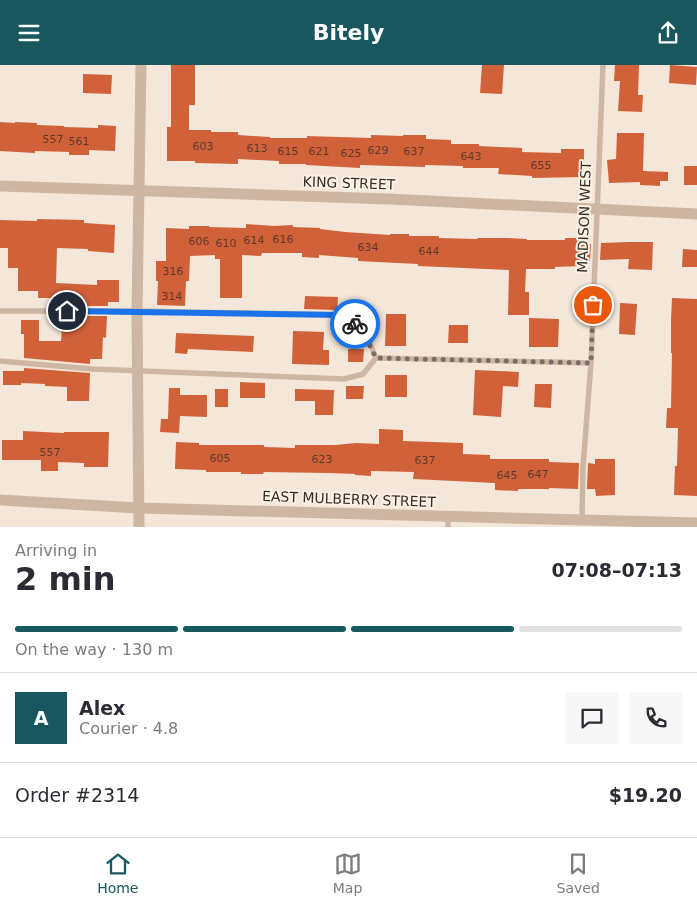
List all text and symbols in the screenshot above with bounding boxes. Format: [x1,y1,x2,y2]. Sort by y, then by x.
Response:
icon: menu [15,19,43,47]
icon: share [654,19,682,47]
text: Bitely [313,20,384,45]
house number: 557 [43,133,64,146]
house number: 561 [69,135,90,148]
house number: 603 [193,140,214,153]
house number: 613 [247,142,268,155]
house number: 629 [368,144,389,157]
house number: 615 [278,145,299,158]
house number: 621 [309,145,330,158]
house number: 637 [404,145,425,158]
house number: 625 [341,147,362,160]
house number: 643 [461,150,482,163]
house number: 655 [531,159,552,172]
street label: MADISON WEST [574,161,594,273]
street label: KING STREET [302,173,396,193]
house number: 616 [273,233,294,246]
house number: 614 [244,234,265,247]
house number: 606 [189,235,210,248]
house number: 610 [216,237,237,250]
house number: 634 [358,241,379,254]
house number: 644 [419,245,440,258]
house number: 316 [163,265,184,278]
pin [572,284,614,326]
pin [46,290,88,332]
house number: 314 [162,290,183,303]
icon: bag [579,291,607,319]
icon: home [53,297,81,325]
courier [330,299,380,349]
icon: bike [341,310,369,338]
house number: 557 [40,446,61,459]
house number: 605 [210,452,231,465]
house number: 623 [312,453,333,466]
house number: 637 [415,454,436,467]
house number: 647 [528,468,549,481]
house number: 645 [497,469,518,482]
street label: EAST MULBERRY STREET [262,488,437,510]
text: Arriving in [15,541,97,560]
text: 07:08–07:13 [552,559,682,581]
text: 2 min [15,560,116,598]
text: On the way · 130 m [15,640,173,659]
button: chat [566,692,618,744]
button: phone [630,692,682,744]
text: Alex [79,697,125,719]
text: A [34,707,48,729]
text: Courier · 4.8 [79,719,178,738]
text: Order #2314 [15,784,139,806]
text: $19.20 [609,784,682,806]
tab: Home [97,850,138,896]
tab: Map [333,850,362,896]
tab: Saved [557,850,600,896]

